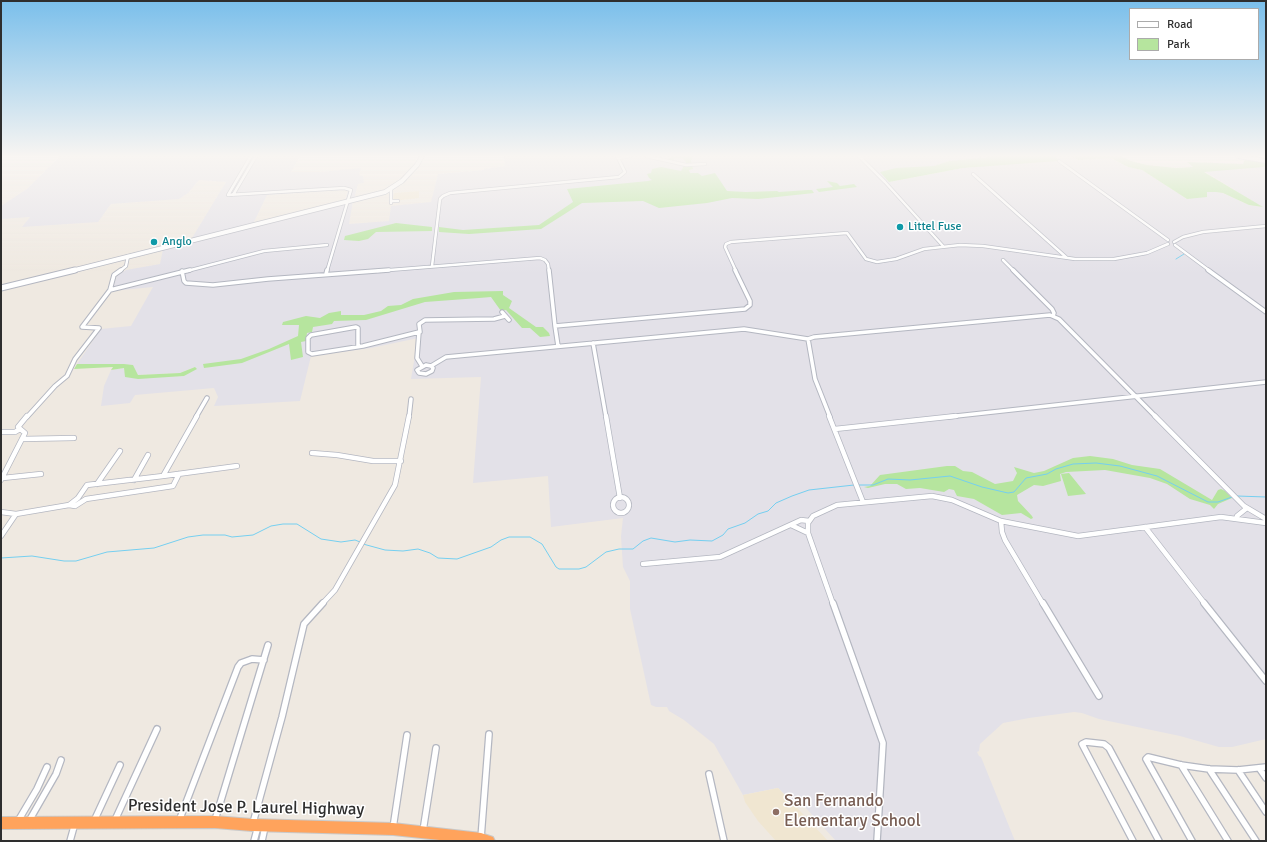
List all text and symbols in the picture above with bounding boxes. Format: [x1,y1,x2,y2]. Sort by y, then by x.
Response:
legend [1129,8,1259,60]
text: Road [1167,17,1193,32]
text: Park [1167,37,1190,52]
place label: Littel Fuse [908,220,961,234]
marker: Littel Fuse [895,222,905,232]
place label: Anglo [162,235,192,249]
marker: Anglo [149,237,159,247]
place label: San Fernando Elementary School [784,792,921,832]
street label: President Jose P. Laurel Highway [128,796,364,820]
marker: San Fernando Elementary School [771,807,781,817]

